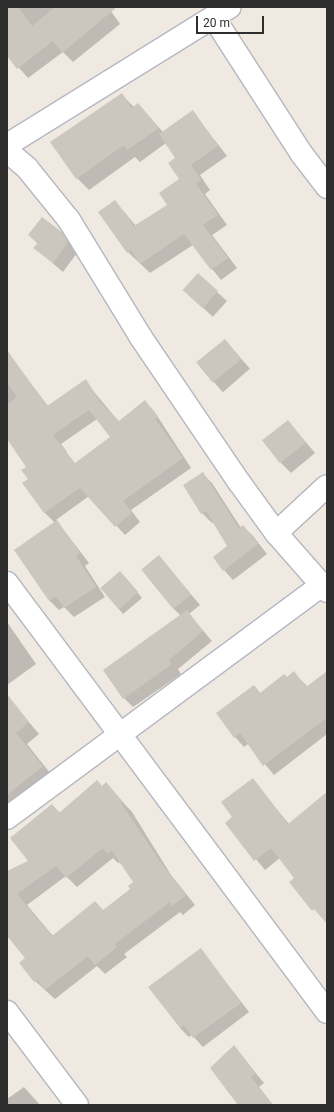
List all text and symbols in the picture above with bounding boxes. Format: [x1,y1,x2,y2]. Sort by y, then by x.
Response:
scale bar [198,8,266,34]
text: 20 m [203,16,230,30]

